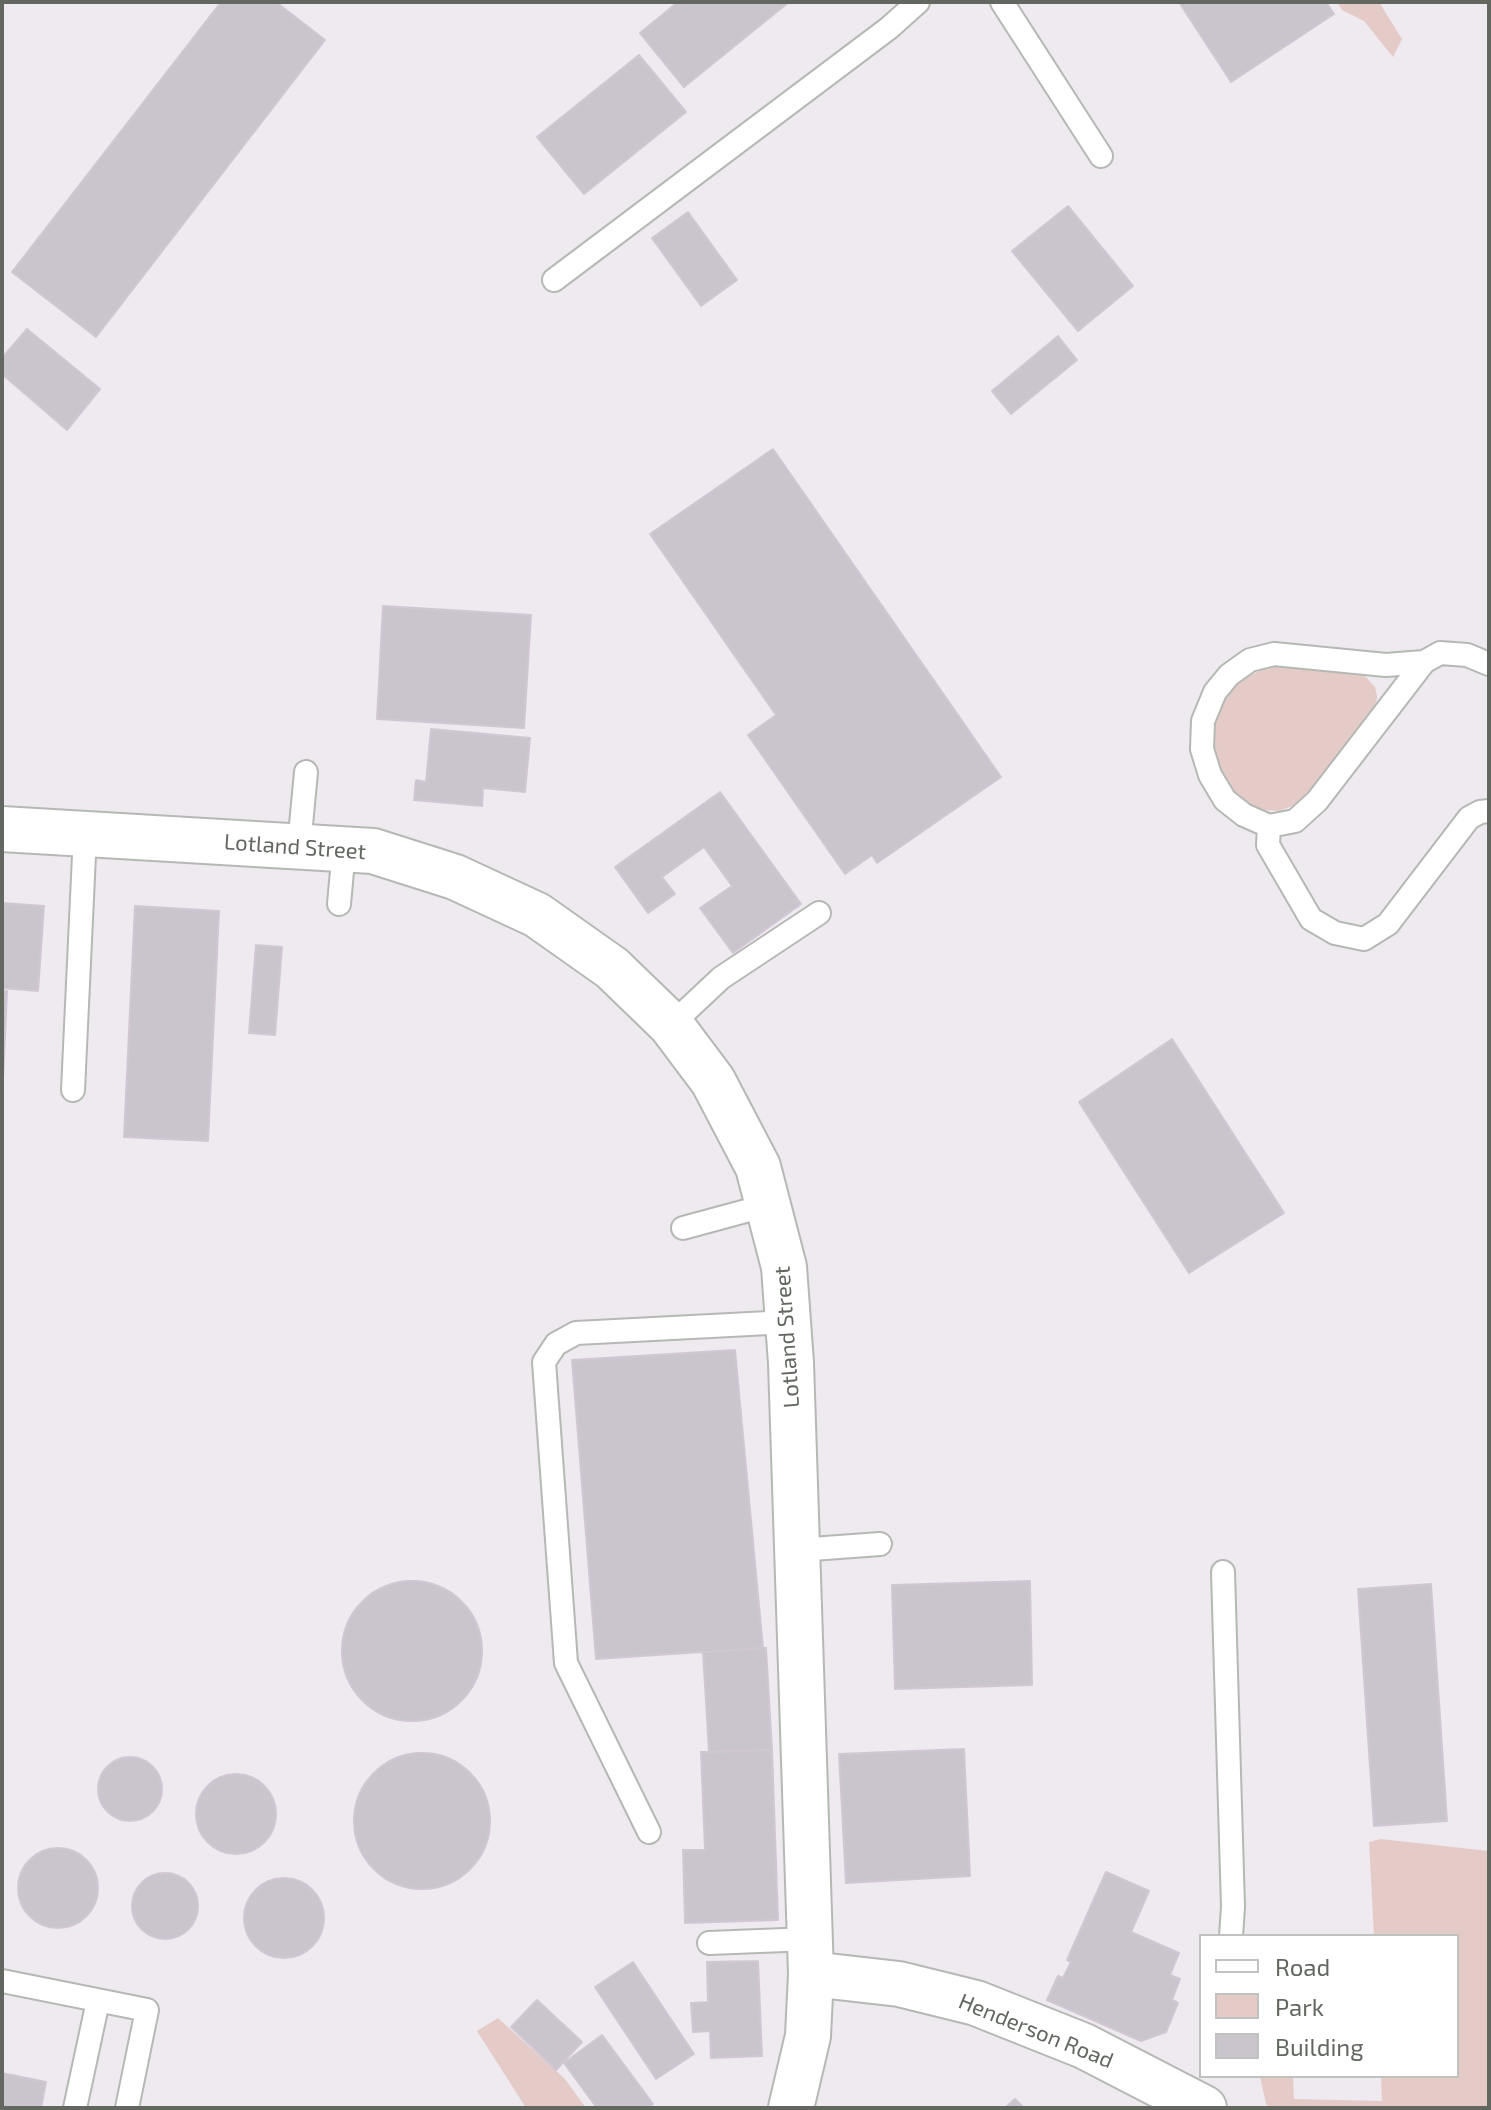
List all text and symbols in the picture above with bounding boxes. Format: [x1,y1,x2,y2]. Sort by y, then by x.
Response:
street label: Lotland Street [223,829,367,865]
street label: Lotland Street [769,1265,805,1409]
legend [1199,1934,1459,2078]
text: Road [1275,1952,1330,1981]
street label: Henderson Road [955,1988,1117,2074]
text: Park [1275,1992,1324,2021]
text: Building [1275,2032,1364,2061]

